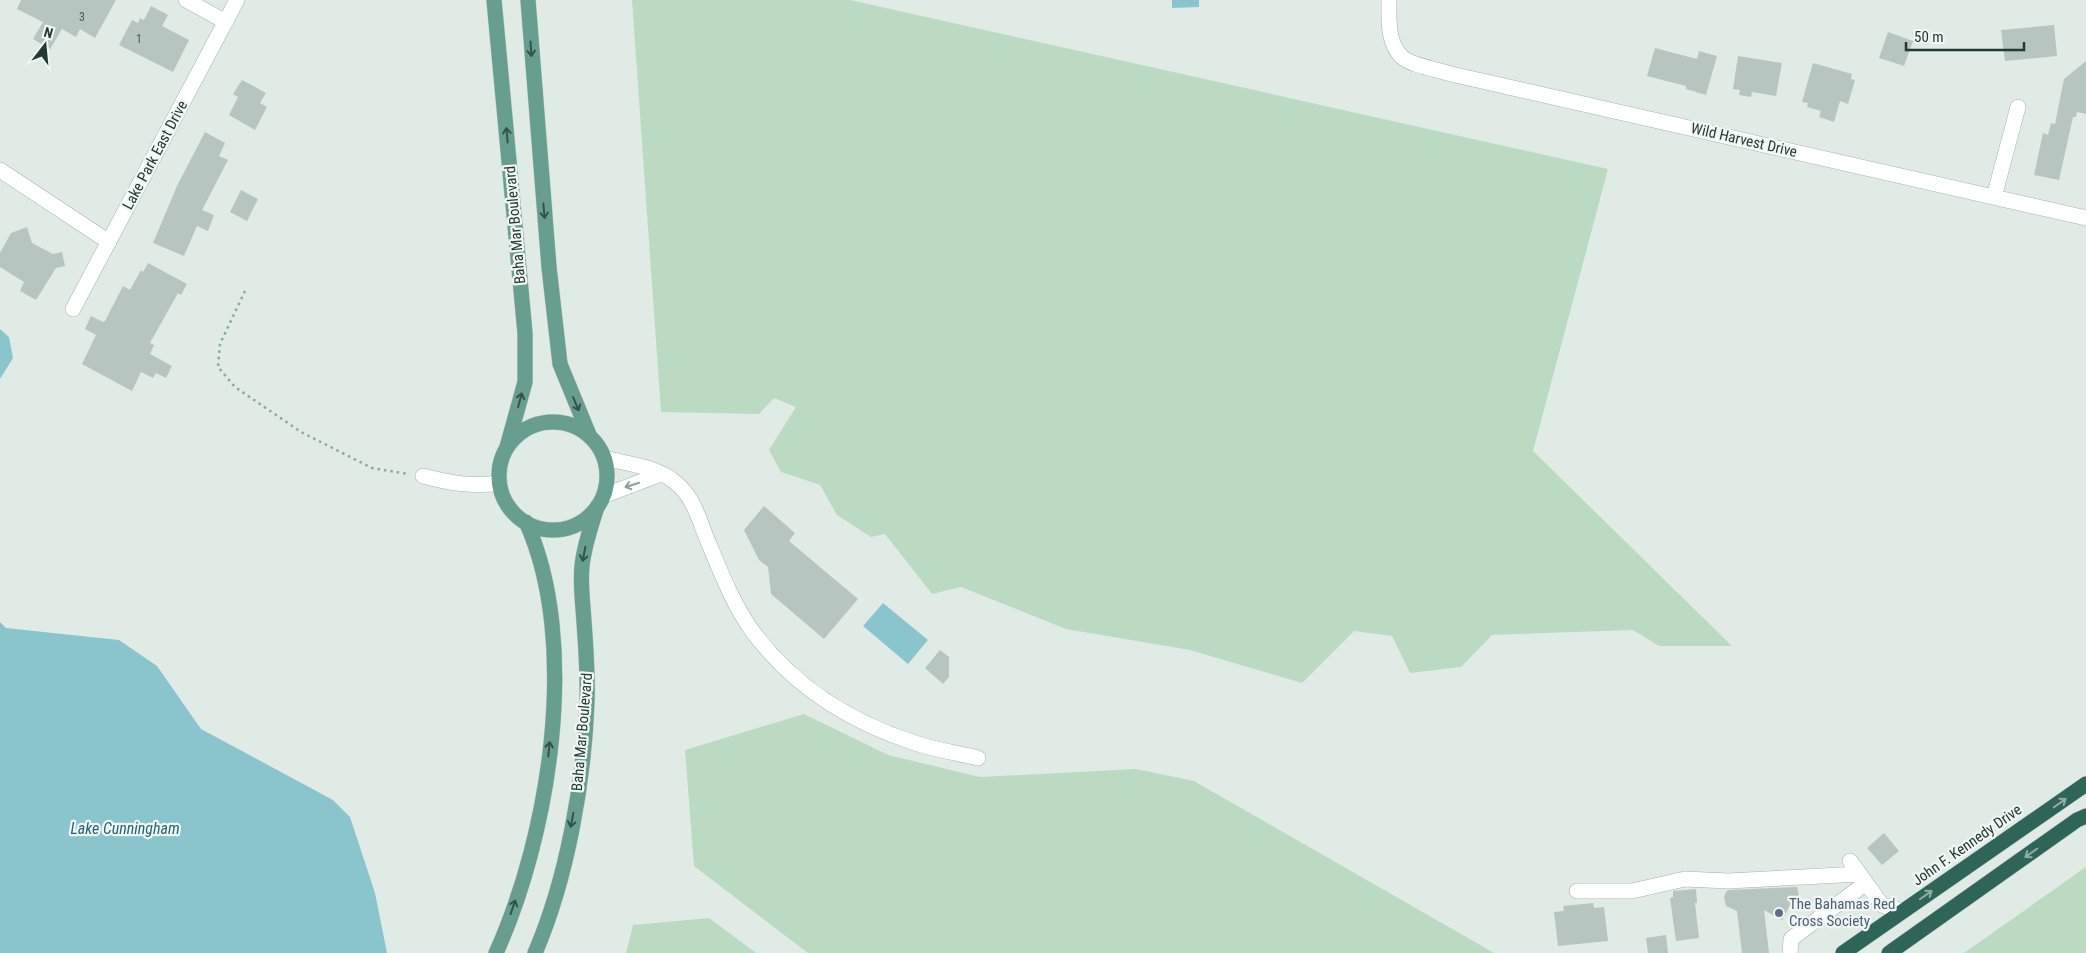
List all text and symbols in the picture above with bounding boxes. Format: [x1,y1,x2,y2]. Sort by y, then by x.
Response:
house number: 3 [79,10,85,24]
north arrow [20,20,70,70]
scale bar [1906,20,2024,52]
text: N [42,24,55,41]
text: 50 m [1914,28,1944,46]
house number: 1 [136,32,142,46]
one-way arrow [526,40,536,56]
street label: Lake Park East Drive [119,97,191,213]
street label: Wild Harvest Drive [1689,119,1799,161]
one-way arrow [502,127,511,143]
street label: Baha Mar Boulevard [501,165,529,285]
one-way arrow [539,202,549,218]
one-way arrow [516,393,525,409]
one-way arrow [572,396,582,411]
one-way arrow [624,480,640,490]
one-way arrow [579,546,589,562]
street label: Baha Mar Boulevard [568,672,596,792]
one-way arrow [544,742,554,758]
one-way arrow [2052,798,2066,808]
street label: John F. Kennedy Drive [1909,801,2025,889]
one-way arrow [567,812,577,828]
water label: Lake Cunningham [70,819,180,838]
one-way arrow [2024,848,2038,858]
one-way arrow [1919,890,1933,900]
place label: The Bahamas Red Cross Society [1789,895,1896,930]
one-way arrow [509,900,518,916]
marker: The Bahamas Red Cross Society [1773,907,1785,919]

